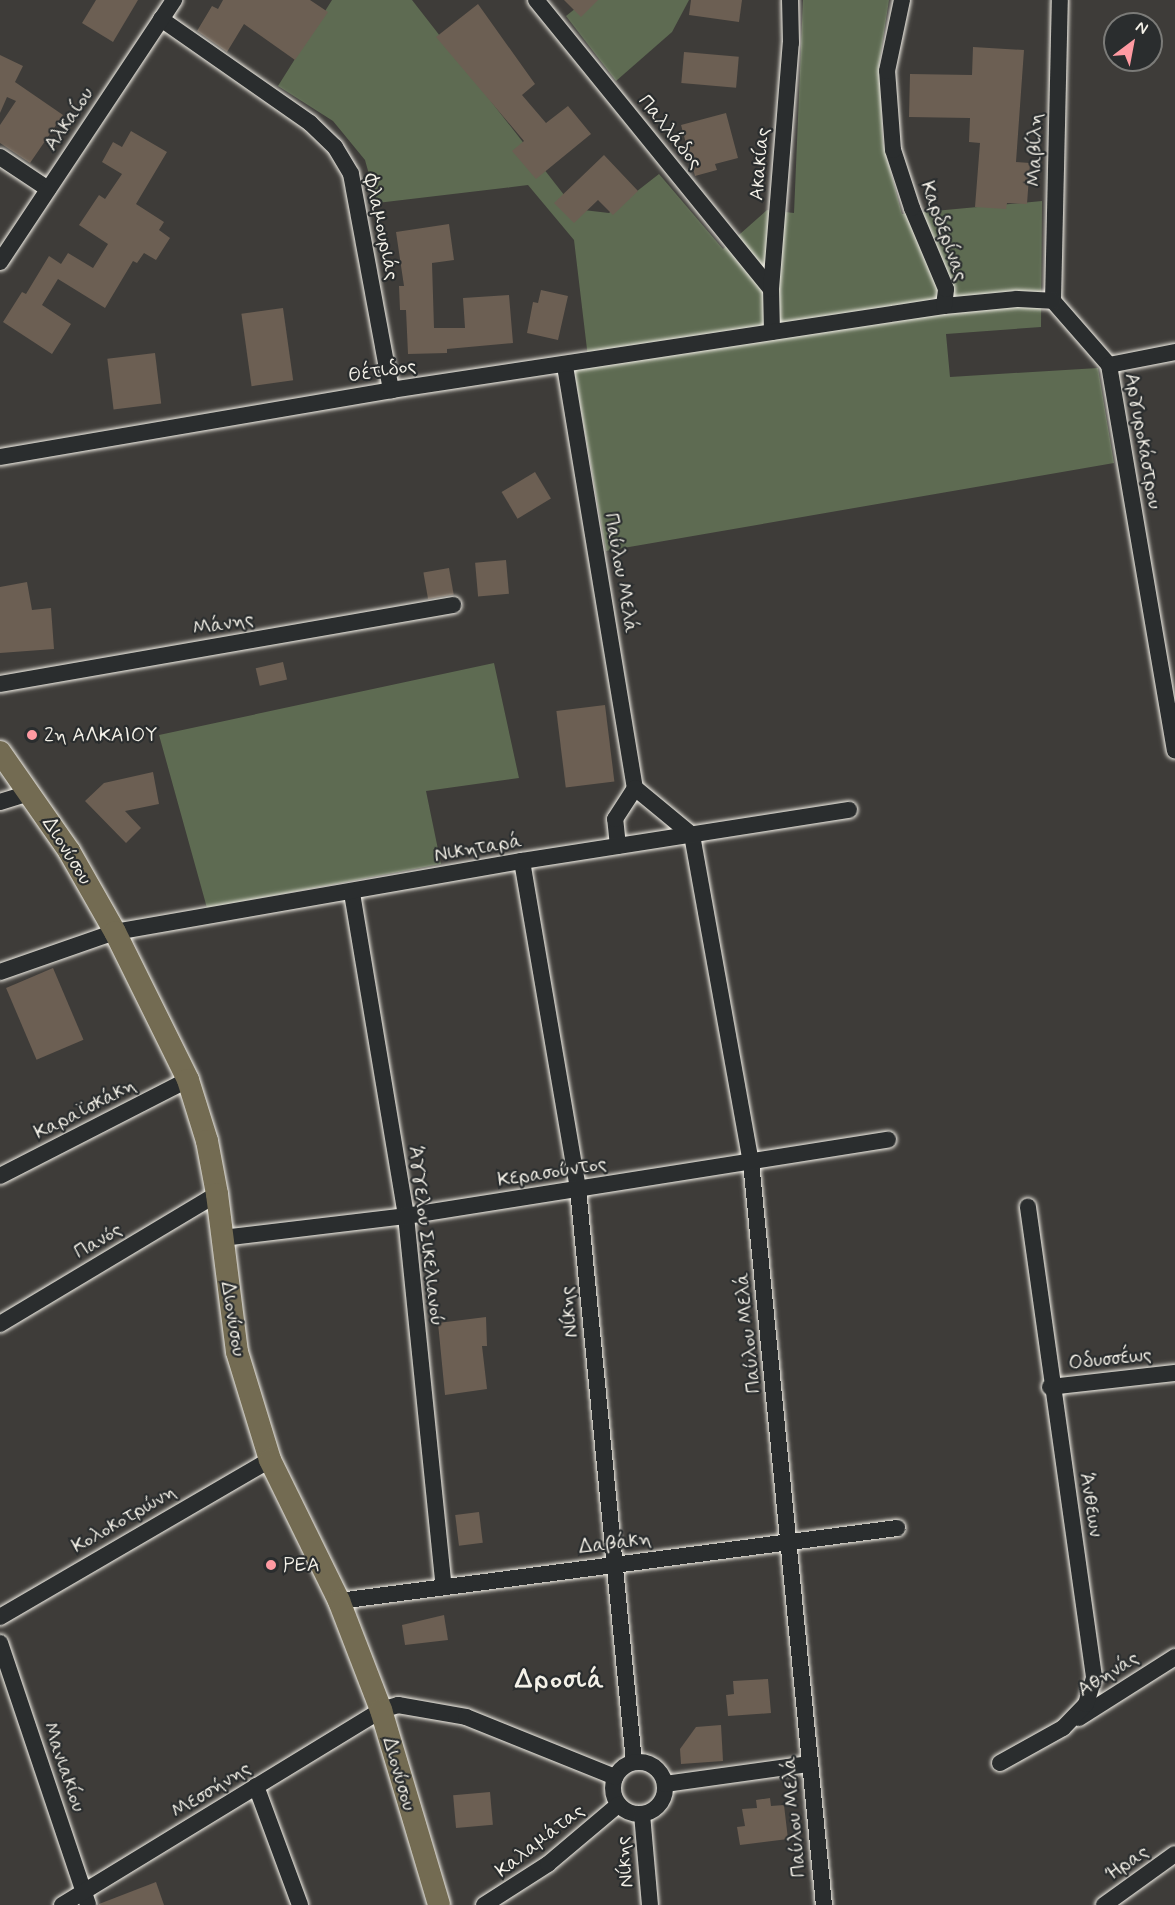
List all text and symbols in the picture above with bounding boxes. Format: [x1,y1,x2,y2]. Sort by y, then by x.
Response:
north arrow [1103,12,1163,72]
text: N [1132,16,1152,40]
street label: Αλκαίου [39,83,99,155]
street label: Παλλάδος [633,90,707,174]
street label: Μαβίλη [1022,113,1048,187]
street label: Ακακίας [745,126,775,202]
street label: Φλαμουριάς [358,172,404,282]
street label: Καρδερίνας [915,178,973,284]
street label: Θέτιδος [346,354,418,388]
street label: Αργυροκάστρου [1119,371,1167,511]
street label: Παύλου Μελά [599,511,643,635]
street label: Μάνης [191,607,255,641]
place label: 2η ΑΛΚΑΙΟΥ [44,723,157,747]
marker: 2η ΑΛΚΑΙΟΥ [25,728,39,742]
street label: Διονύσου [37,813,97,889]
street label: Νικηταρά [432,828,524,868]
street label: Καραϊσκάκη [30,1073,140,1145]
street label: Άγγελου Σικελιανού [403,1145,449,1327]
street label: Κερασούντος [496,1152,608,1192]
street label: Πανός [70,1217,126,1265]
street label: Παύλου Μελά [730,1271,766,1395]
street label: Διονύσου [215,1280,251,1358]
street label: Νίκης [555,1285,583,1339]
street label: Οδυσσέως [1067,1343,1153,1375]
street label: Άνθεων [1074,1471,1108,1539]
street label: Κολοκοτρώνη [68,1480,180,1558]
street label: Δαβάκη [577,1527,653,1559]
place label: ΡΕΑ [283,1553,320,1577]
marker: ΡΕΑ [264,1558,278,1572]
street label: Αθηνάς [1073,1646,1143,1702]
district label: Δροσιά [515,1665,605,1697]
street label: Μανιακίου [37,1719,91,1815]
street label: Διονύσου [377,1734,421,1814]
street label: Παύλου Μελά [777,1755,811,1879]
street label: Μεσσήνης [167,1756,255,1824]
street label: Καλαμάτας [491,1799,589,1883]
street label: Νίκης [611,1835,639,1889]
street label: Ήρας [1101,1840,1153,1886]

